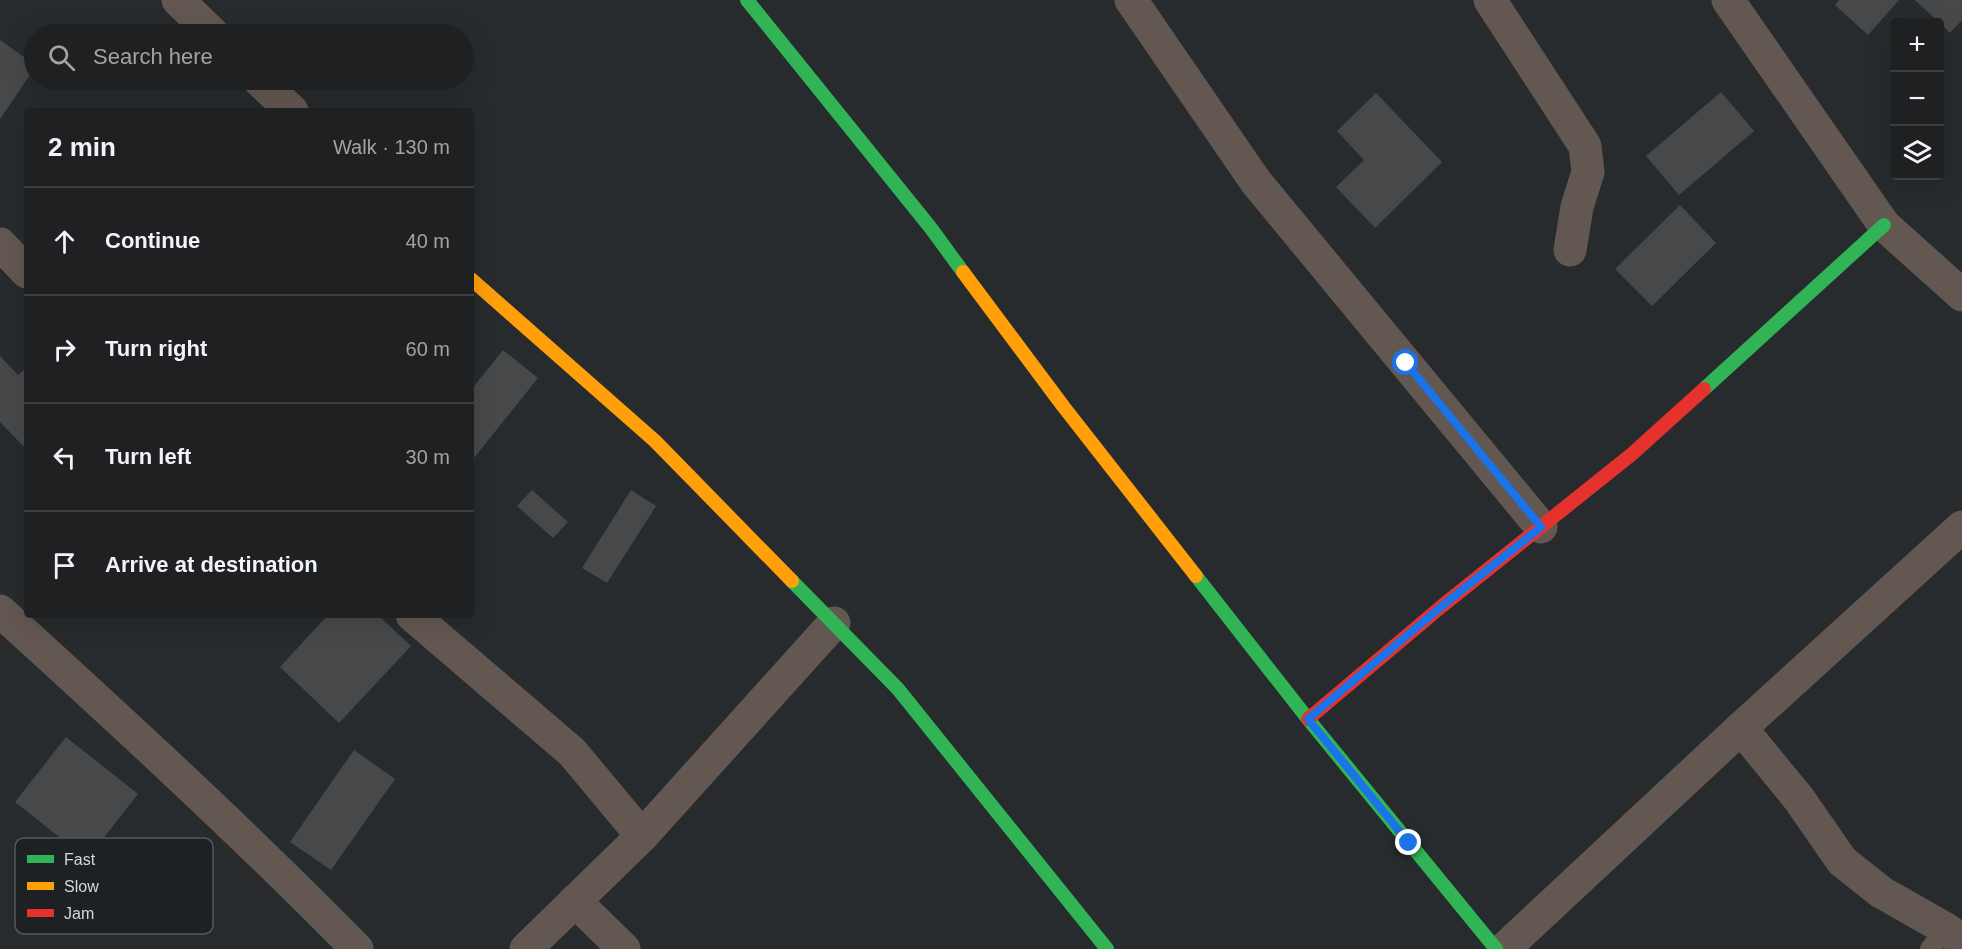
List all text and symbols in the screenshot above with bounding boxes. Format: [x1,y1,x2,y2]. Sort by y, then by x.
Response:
map controls [1890,18,1944,180]
button: + [1890,18,1944,72]
search box [24,24,474,90]
icon: search [45,41,78,74]
text: Search here [93,44,213,69]
button: − [1890,72,1944,126]
button: layers [1890,126,1944,180]
text: 2 min [48,132,116,162]
text: Walk · 130 m [333,136,450,158]
icon: ahead [48,225,81,258]
text: Continue [105,228,200,253]
text: 40 m [406,230,450,252]
icon: right [48,333,81,366]
text: Turn right [105,336,207,361]
text: 60 m [406,338,450,360]
route start [1392,349,1418,375]
icon: left [48,441,81,474]
text: Turn left [105,444,191,469]
text: 30 m [406,446,450,468]
icon: arrive [48,549,81,582]
text: Arrive at destination [105,552,318,577]
route end [1395,829,1421,855]
legend [15,838,213,934]
text: Fast [64,851,96,868]
text: Slow [64,878,99,895]
text: Jam [64,905,94,922]

